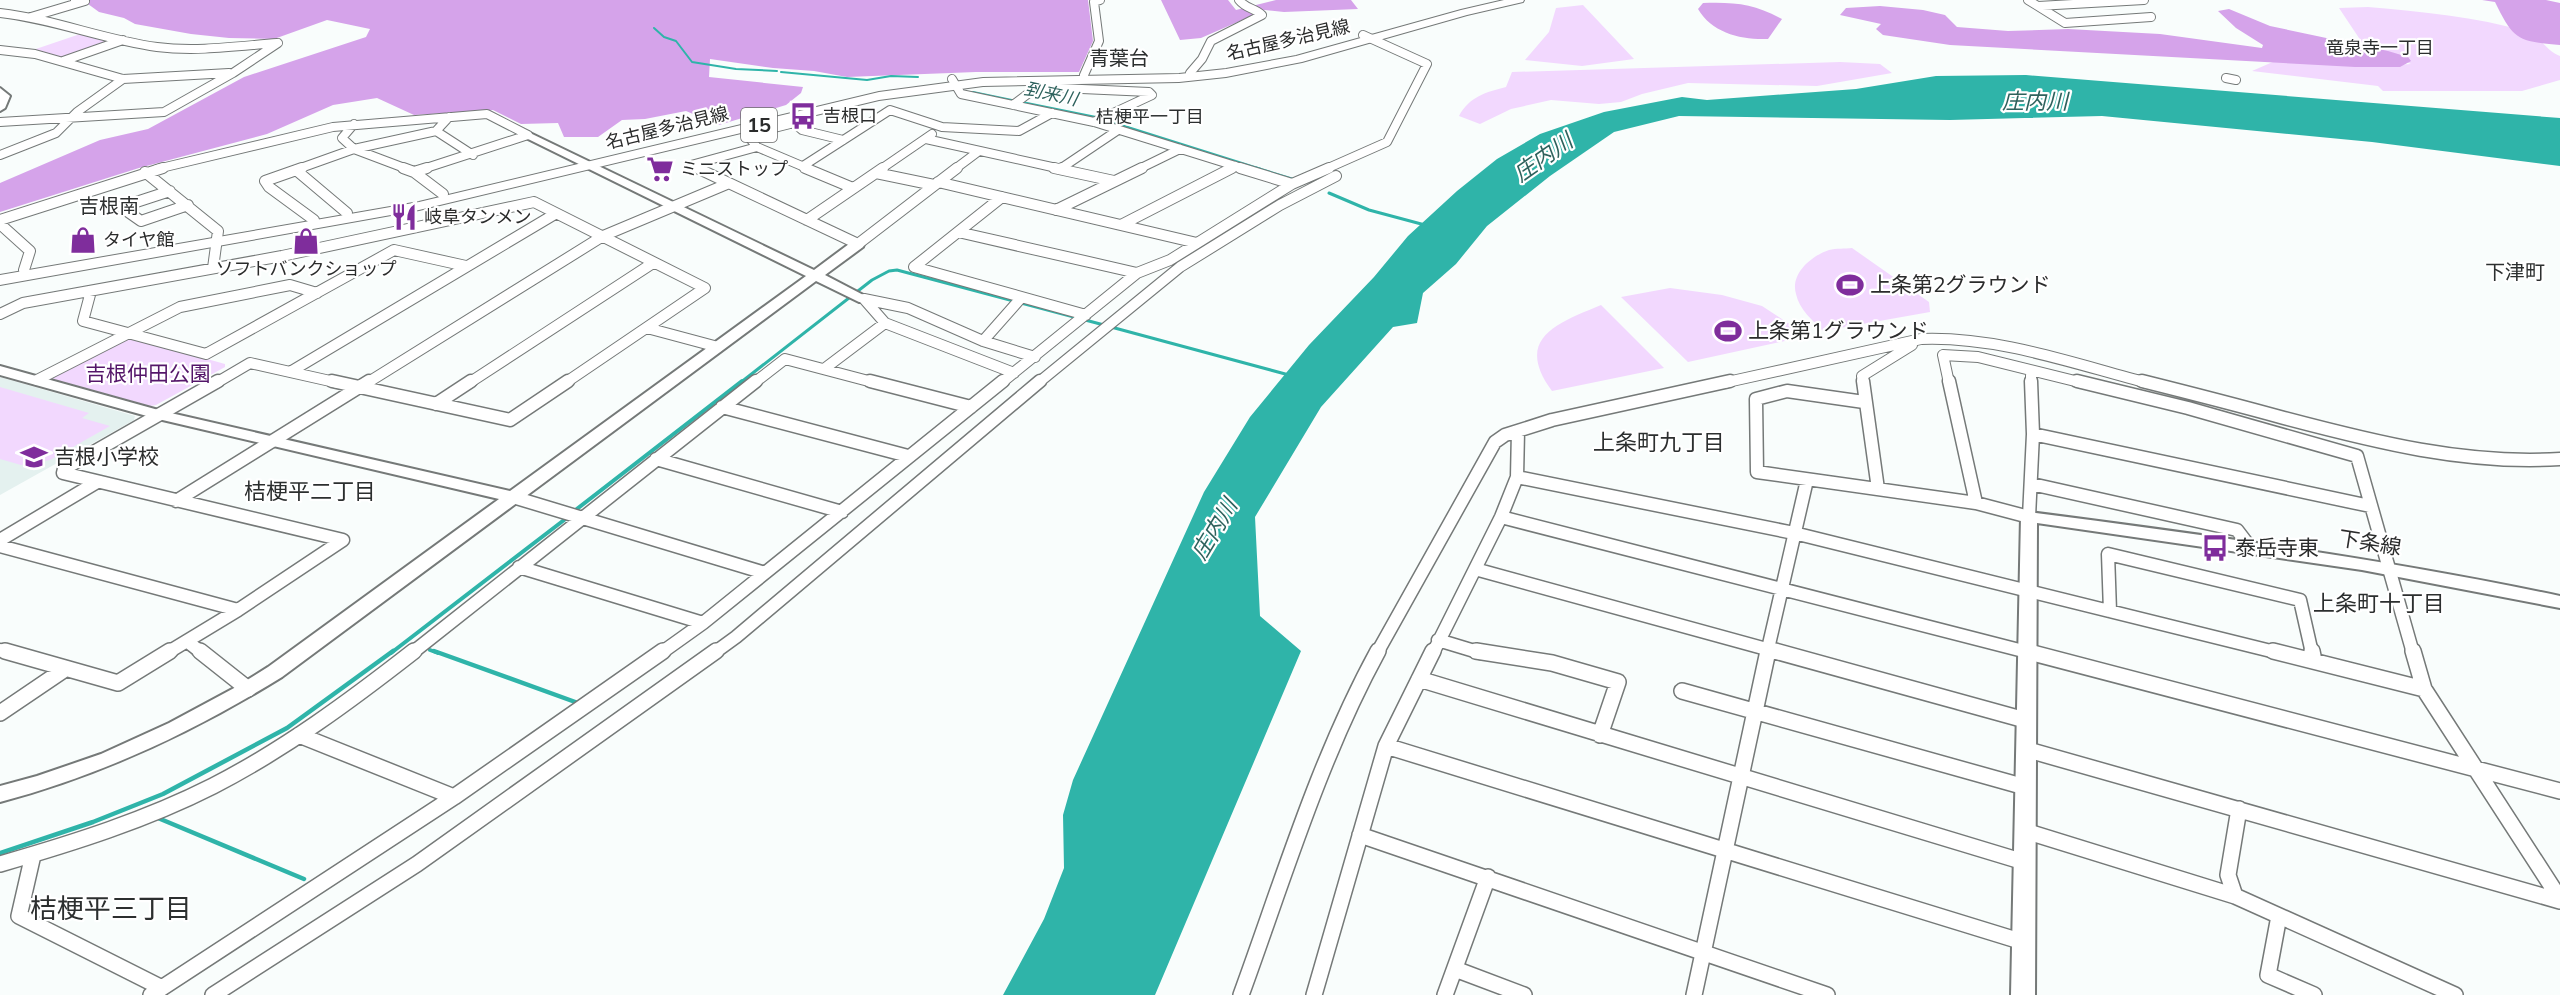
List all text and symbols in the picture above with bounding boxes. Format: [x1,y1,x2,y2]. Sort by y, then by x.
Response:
street label: 名古屋多治見線 [1224,14,1352,65]
district label: 竜泉寺一丁目 [2326,36,2434,59]
district label: 青葉台 [1089,45,1149,70]
water label: 到来川 [1022,77,1082,111]
water label: 庄内川 [2002,87,2070,115]
street label: 名古屋多治見線 [603,101,731,154]
bus stop icon: 吉根口 [788,101,818,131]
place label: 吉根口 [823,104,877,127]
district label: 桔梗平一丁目 [1096,105,1204,128]
road number: 15 [741,108,777,142]
water label: 庄内川 [1508,125,1580,187]
supermarket icon: ミニストップ [645,154,675,184]
place label: ミニストップ [680,157,788,180]
district label: 吉根南 [79,193,139,218]
restaurant icon: 岐阜タンメン [389,202,419,232]
place label: 岐阜タンメン [424,205,531,228]
shop icon: タイヤ館 [68,225,98,255]
shop icon: ソフトバンクショップ [291,226,321,256]
place label: タイヤ館 [103,228,174,251]
place label: ソフトバンクショップ [216,257,396,280]
district label: 下津町 [2485,259,2545,284]
sports icon: 上条第2グラウンド [1835,270,1865,300]
place label: 上条第2グラウンド [1870,271,2051,297]
sports icon: 上条第1グラウンド [1713,316,1743,346]
place label: 上条第1グラウンド [1748,317,1929,343]
park label: 吉根仲田公園 [85,360,211,386]
district label: 上条町九丁目 [1593,428,1725,456]
school or university icon: 吉根小学校 [19,442,49,472]
place label: 吉根小学校 [54,443,159,469]
district label: 桔梗平二丁目 [244,477,376,505]
water label: 庄内川 [1185,492,1244,565]
street label: 下条線 [2337,524,2403,560]
bus stop icon: 泰岳寺東 [2200,533,2230,563]
place label: 泰岳寺東 [2235,534,2319,560]
district label: 上条町十丁目 [2313,589,2445,617]
district label: 桔梗平三丁目 [30,891,192,925]

